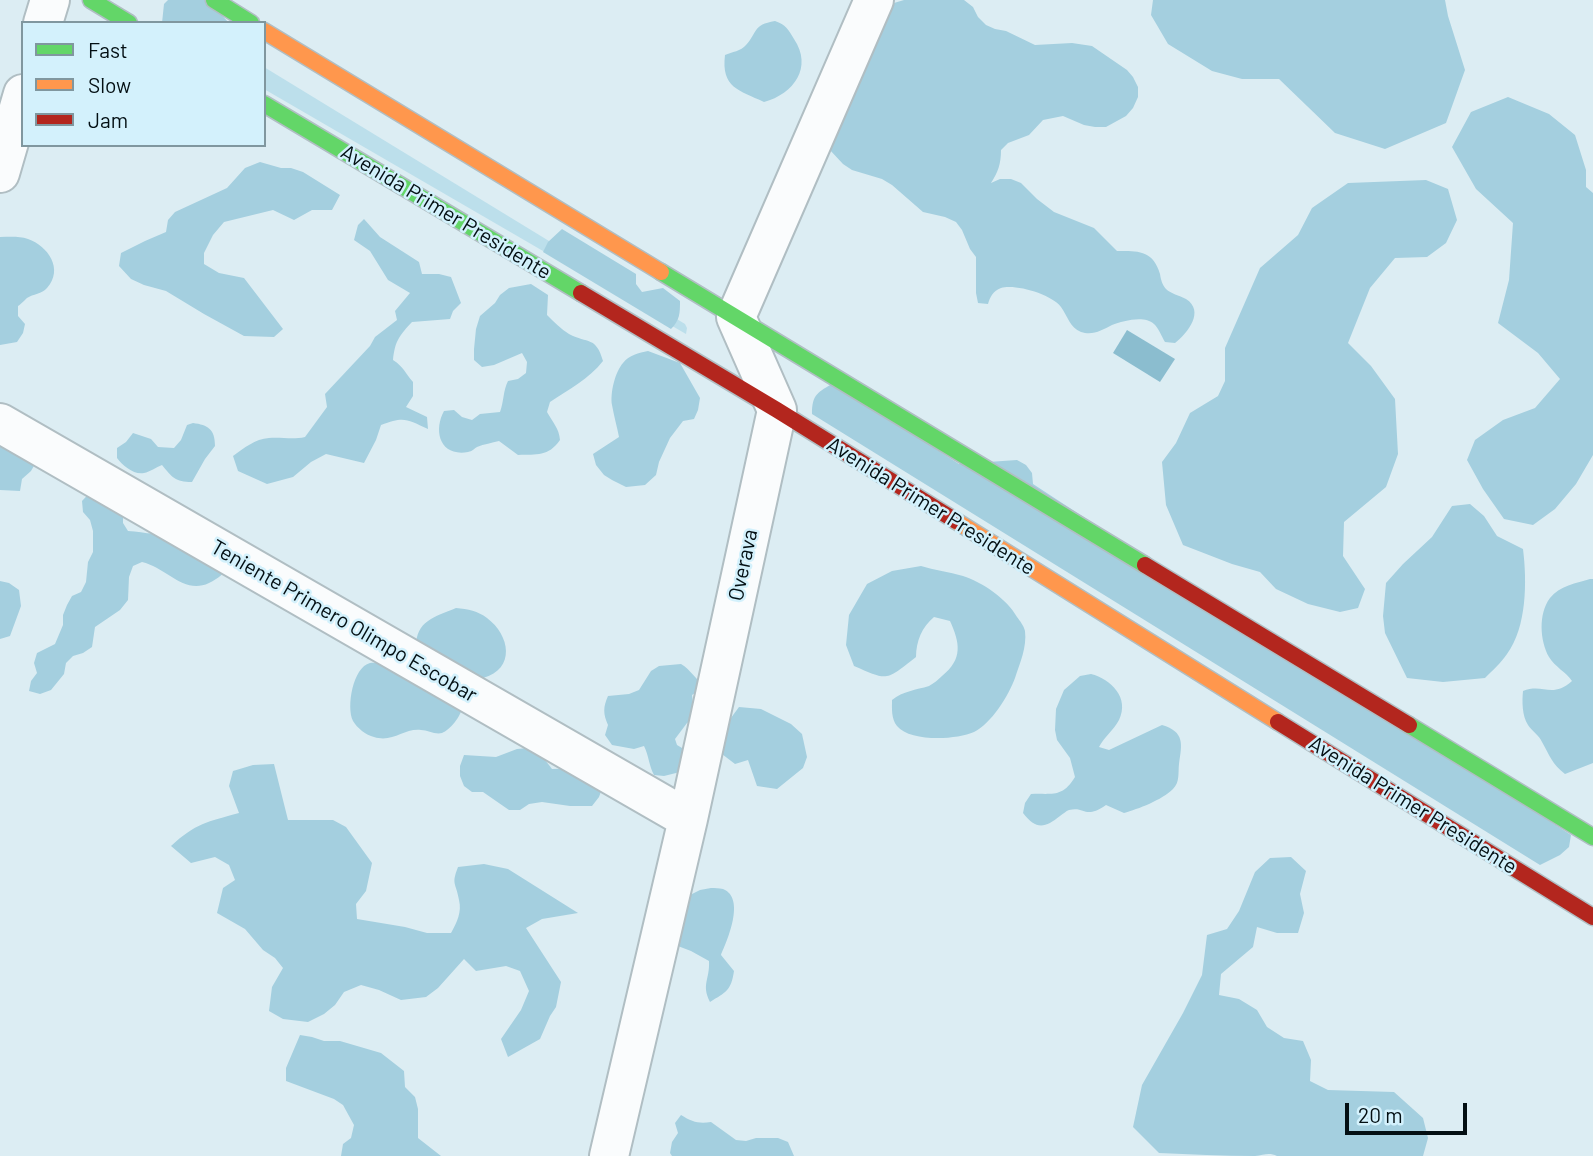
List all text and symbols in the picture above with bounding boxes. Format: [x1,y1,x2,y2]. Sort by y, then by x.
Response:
legend [21,21,266,147]
text: Fast [88,37,128,62]
text: Slow [88,72,131,97]
text: Jam [88,107,128,132]
street label: Avenida Primer Presidente [336,139,556,285]
street label: Avenida Primer Presidente [822,432,1040,580]
street label: Overava [723,527,763,603]
street label: Teniente Primero Olimpo Escobar [206,534,482,708]
street label: Avenida Primer Presidente [1304,731,1522,879]
scale bar [1348,1090,1470,1134]
text: 20 m [1358,1102,1403,1127]

